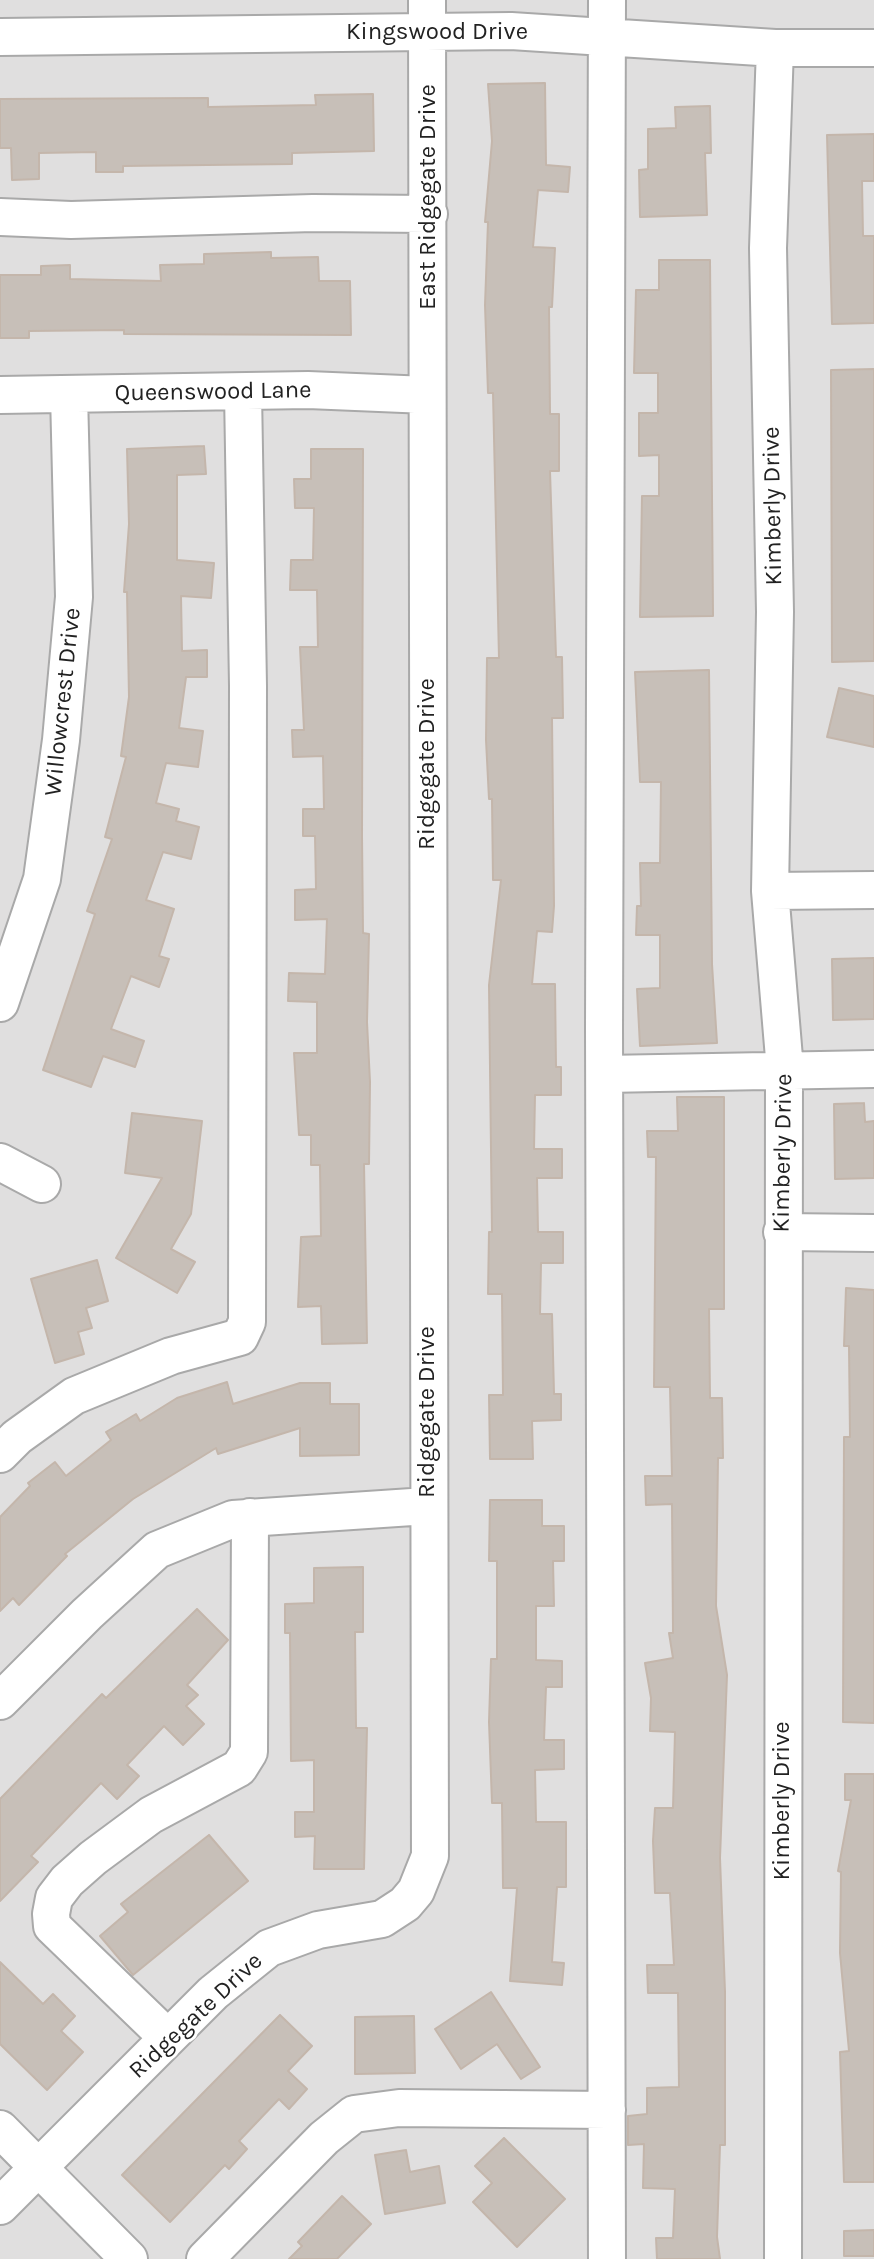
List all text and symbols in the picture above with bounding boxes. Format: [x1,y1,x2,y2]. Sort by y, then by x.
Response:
street label: Kingswood Drive [346,18,528,46]
street label: East Ridgegate Drive [414,84,442,310]
street label: Queenswood Lane [114,376,312,408]
street label: Kimberly Drive [757,426,789,586]
street label: Willowcrest Drive [39,606,87,798]
street label: Ridgegate Drive [413,678,441,850]
street label: Kimberly Drive [767,1073,799,1233]
street label: Ridgegate Drive [413,1326,441,1498]
street label: Kimberly Drive [768,1721,796,1881]
street label: Ridgegate Drive [123,1947,269,2085]

